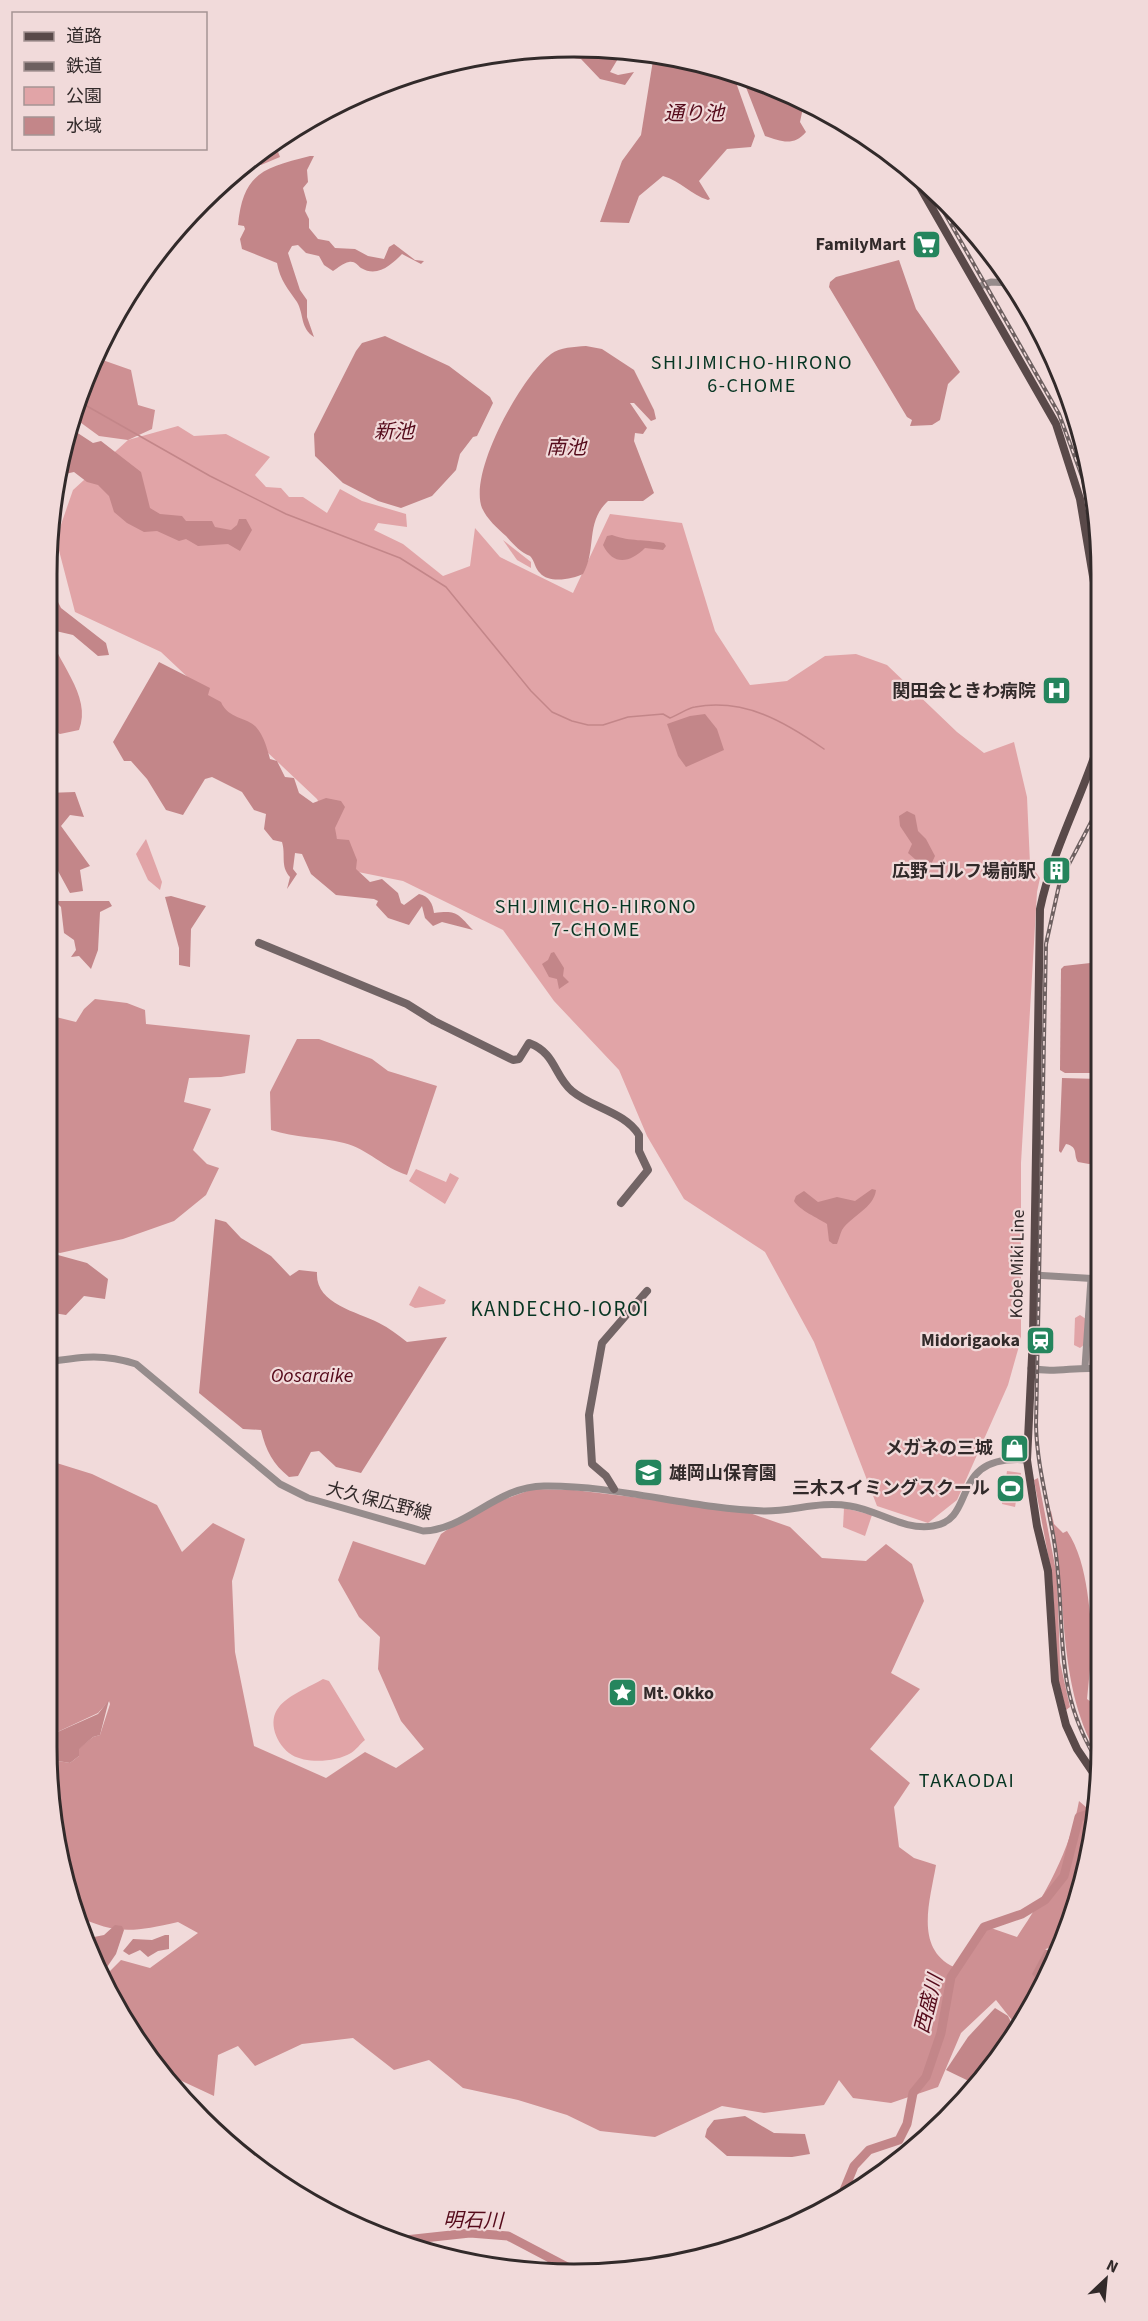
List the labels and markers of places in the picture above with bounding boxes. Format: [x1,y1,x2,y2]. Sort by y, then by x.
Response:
supermarket icon: FamilyMart [911,228,943,260]
place label: FamilyMart [816,232,906,257]
hospital icon: 関田会ときわ病院 [1041,675,1073,707]
place label: 関田会ときわ病院 [892,679,1036,704]
building icon: 広野ゴルフ場前駅 [1041,855,1073,887]
place label: 広野ゴルフ場前駅 [892,859,1036,884]
station icon: Midorigaoka [1025,1324,1057,1356]
place label: Midorigaoka [921,1328,1020,1353]
shop icon: メガネの三城 [998,1432,1030,1464]
place label: メガネの三城 [885,1436,993,1461]
school or university icon: 雄岡山保育園 [632,1457,664,1489]
place label: 雄岡山保育園 [669,1461,777,1486]
sports icon: 三木スイミングスクール [995,1472,1027,1504]
place label: 三木スイミングスクール [792,1476,990,1501]
place icon: Mt. Okko [606,1677,638,1709]
place label: Mt. Okko [643,1681,714,1706]

